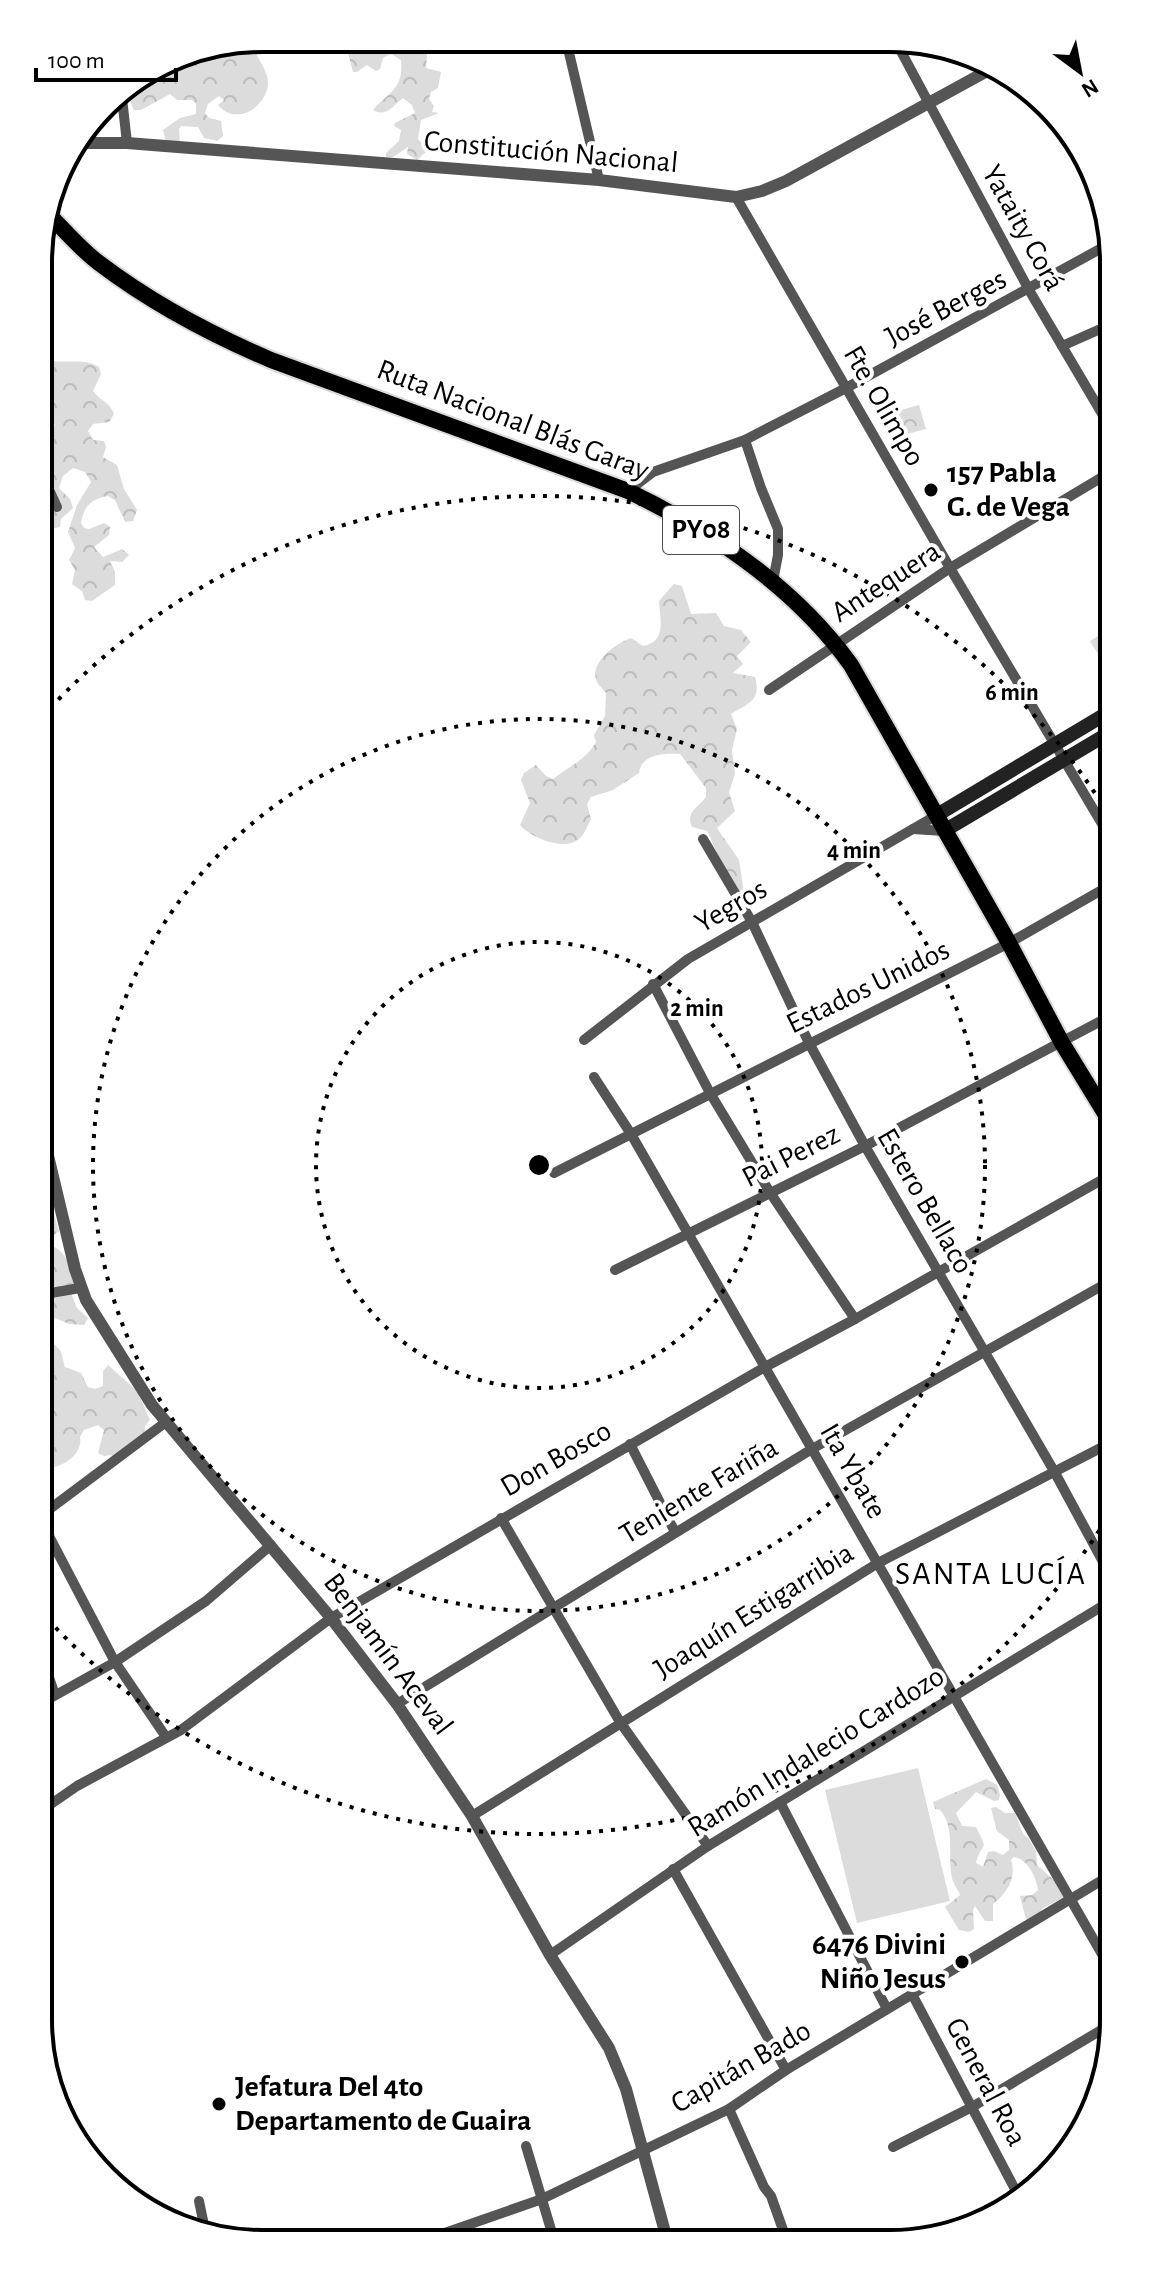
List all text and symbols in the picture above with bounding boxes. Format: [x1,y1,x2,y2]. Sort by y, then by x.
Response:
scale bar [36,32,176,82]
north arrow [1040,32,1120,112]
text: 100 m [48,49,105,73]
text: N [1078,75,1102,101]
street label: Constitución Nacional [423,126,679,178]
street label: Yataity Corá [976,160,1070,296]
street label: José Berges [881,264,1011,352]
street label: Fte. Olimpo [838,341,930,471]
street label: Ruta Nacional Blás Garay [373,354,653,486]
place label: 157 Pabla G. de Vega [947,458,1070,522]
marker: 157 Pabla G. de Vega [922,481,940,499]
road number: PY08 [663,506,739,554]
street label: Antequera [826,536,946,628]
text: 6 min [985,681,1039,705]
text: 4 min [827,839,881,863]
street label: Yegros [690,874,772,938]
street label: Estados Unidos [782,935,954,1039]
text: 2 min [670,997,724,1021]
street label: Pai Perez [737,1119,845,1193]
street label: Estero Bellaco [871,1123,979,1279]
centre of rings [525,1151,553,1179]
street label: Don Bosco [496,1415,616,1503]
street label: Ita Ybate [814,1418,892,1524]
street label: Teniente Fariña [615,1432,783,1550]
street label: Joaquín Estigarribia [649,1538,859,1684]
district label: SANTA LUCÍA [895,1555,1087,1590]
street label: Benjamín Aceval [318,1568,458,1740]
street label: Ramón Indalecio Cardozo [682,1661,950,1843]
place label: 6476 Divini Niño Jesus [812,1930,946,1994]
marker: 6476 Divini Niño Jesus [953,1953,971,1971]
street label: General Roa [940,2013,1032,2151]
street label: Capitán Bado [666,2015,816,2119]
place label: Jefatura Del 4to Departamento de Guaira [235,2072,531,2136]
marker: Jefatura Del 4to Departamento de Guaira [210,2095,228,2113]

